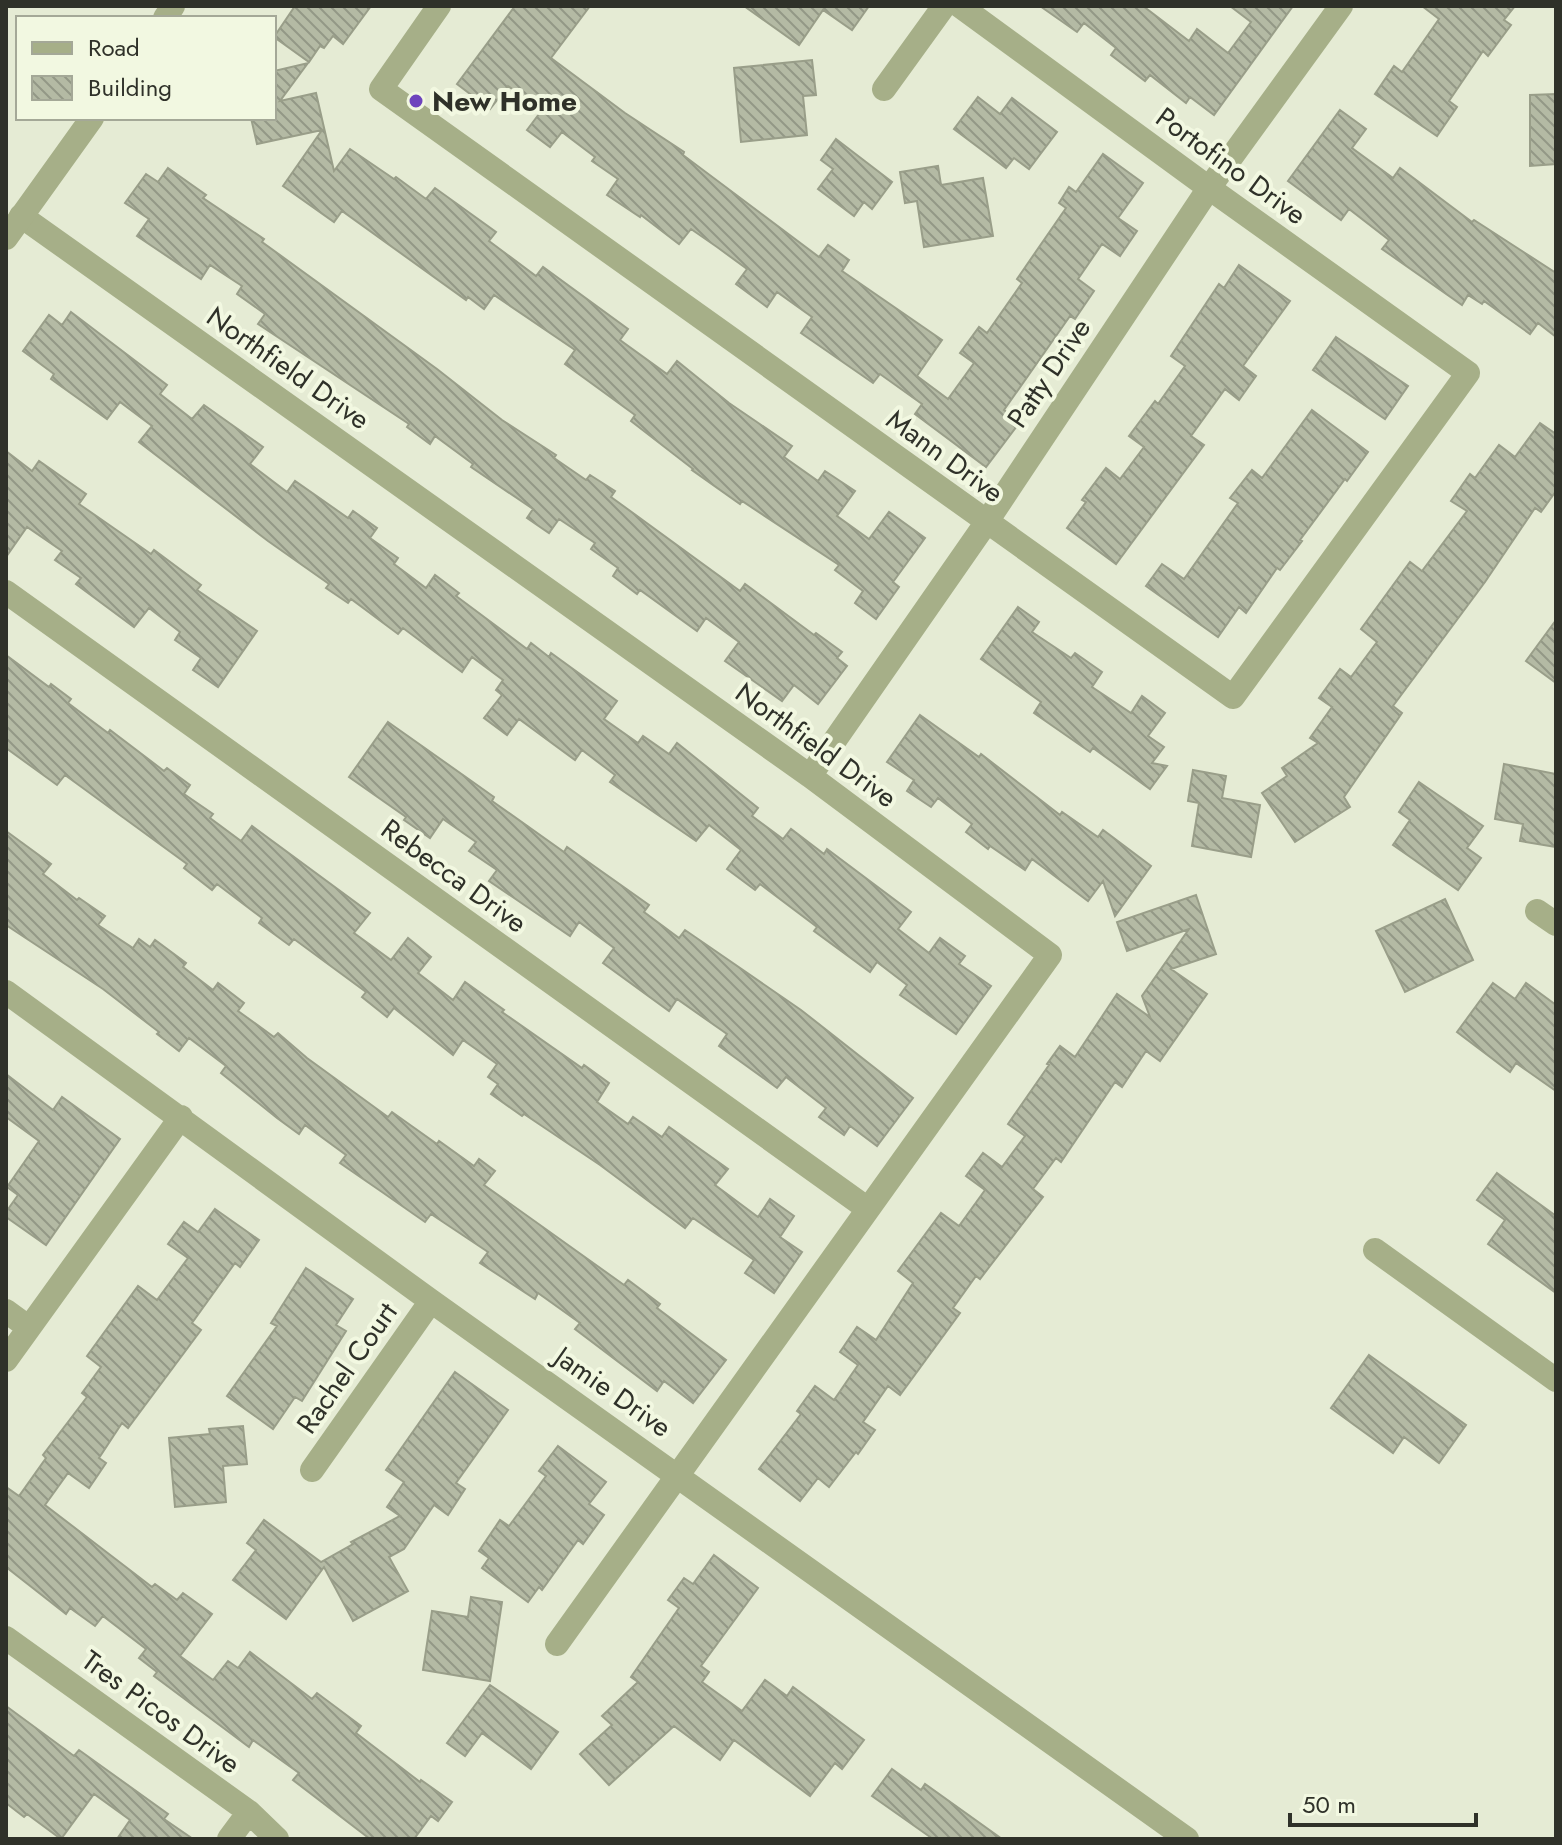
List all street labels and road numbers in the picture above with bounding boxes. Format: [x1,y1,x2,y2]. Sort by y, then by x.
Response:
street label: Portofino Drive [1147,97,1315,235]
street label: Northfield Drive [198,296,378,440]
street label: Patty Drive [997,310,1101,436]
street label: Mann Drive [878,399,1012,513]
street label: Northfield Drive [727,672,905,818]
street label: Rebecca Drive [373,809,535,943]
street label: Rachel Court [287,1294,408,1442]
street label: Jamie Drive [543,1334,680,1447]
street label: Tres Picos Drive [73,1640,249,1784]

